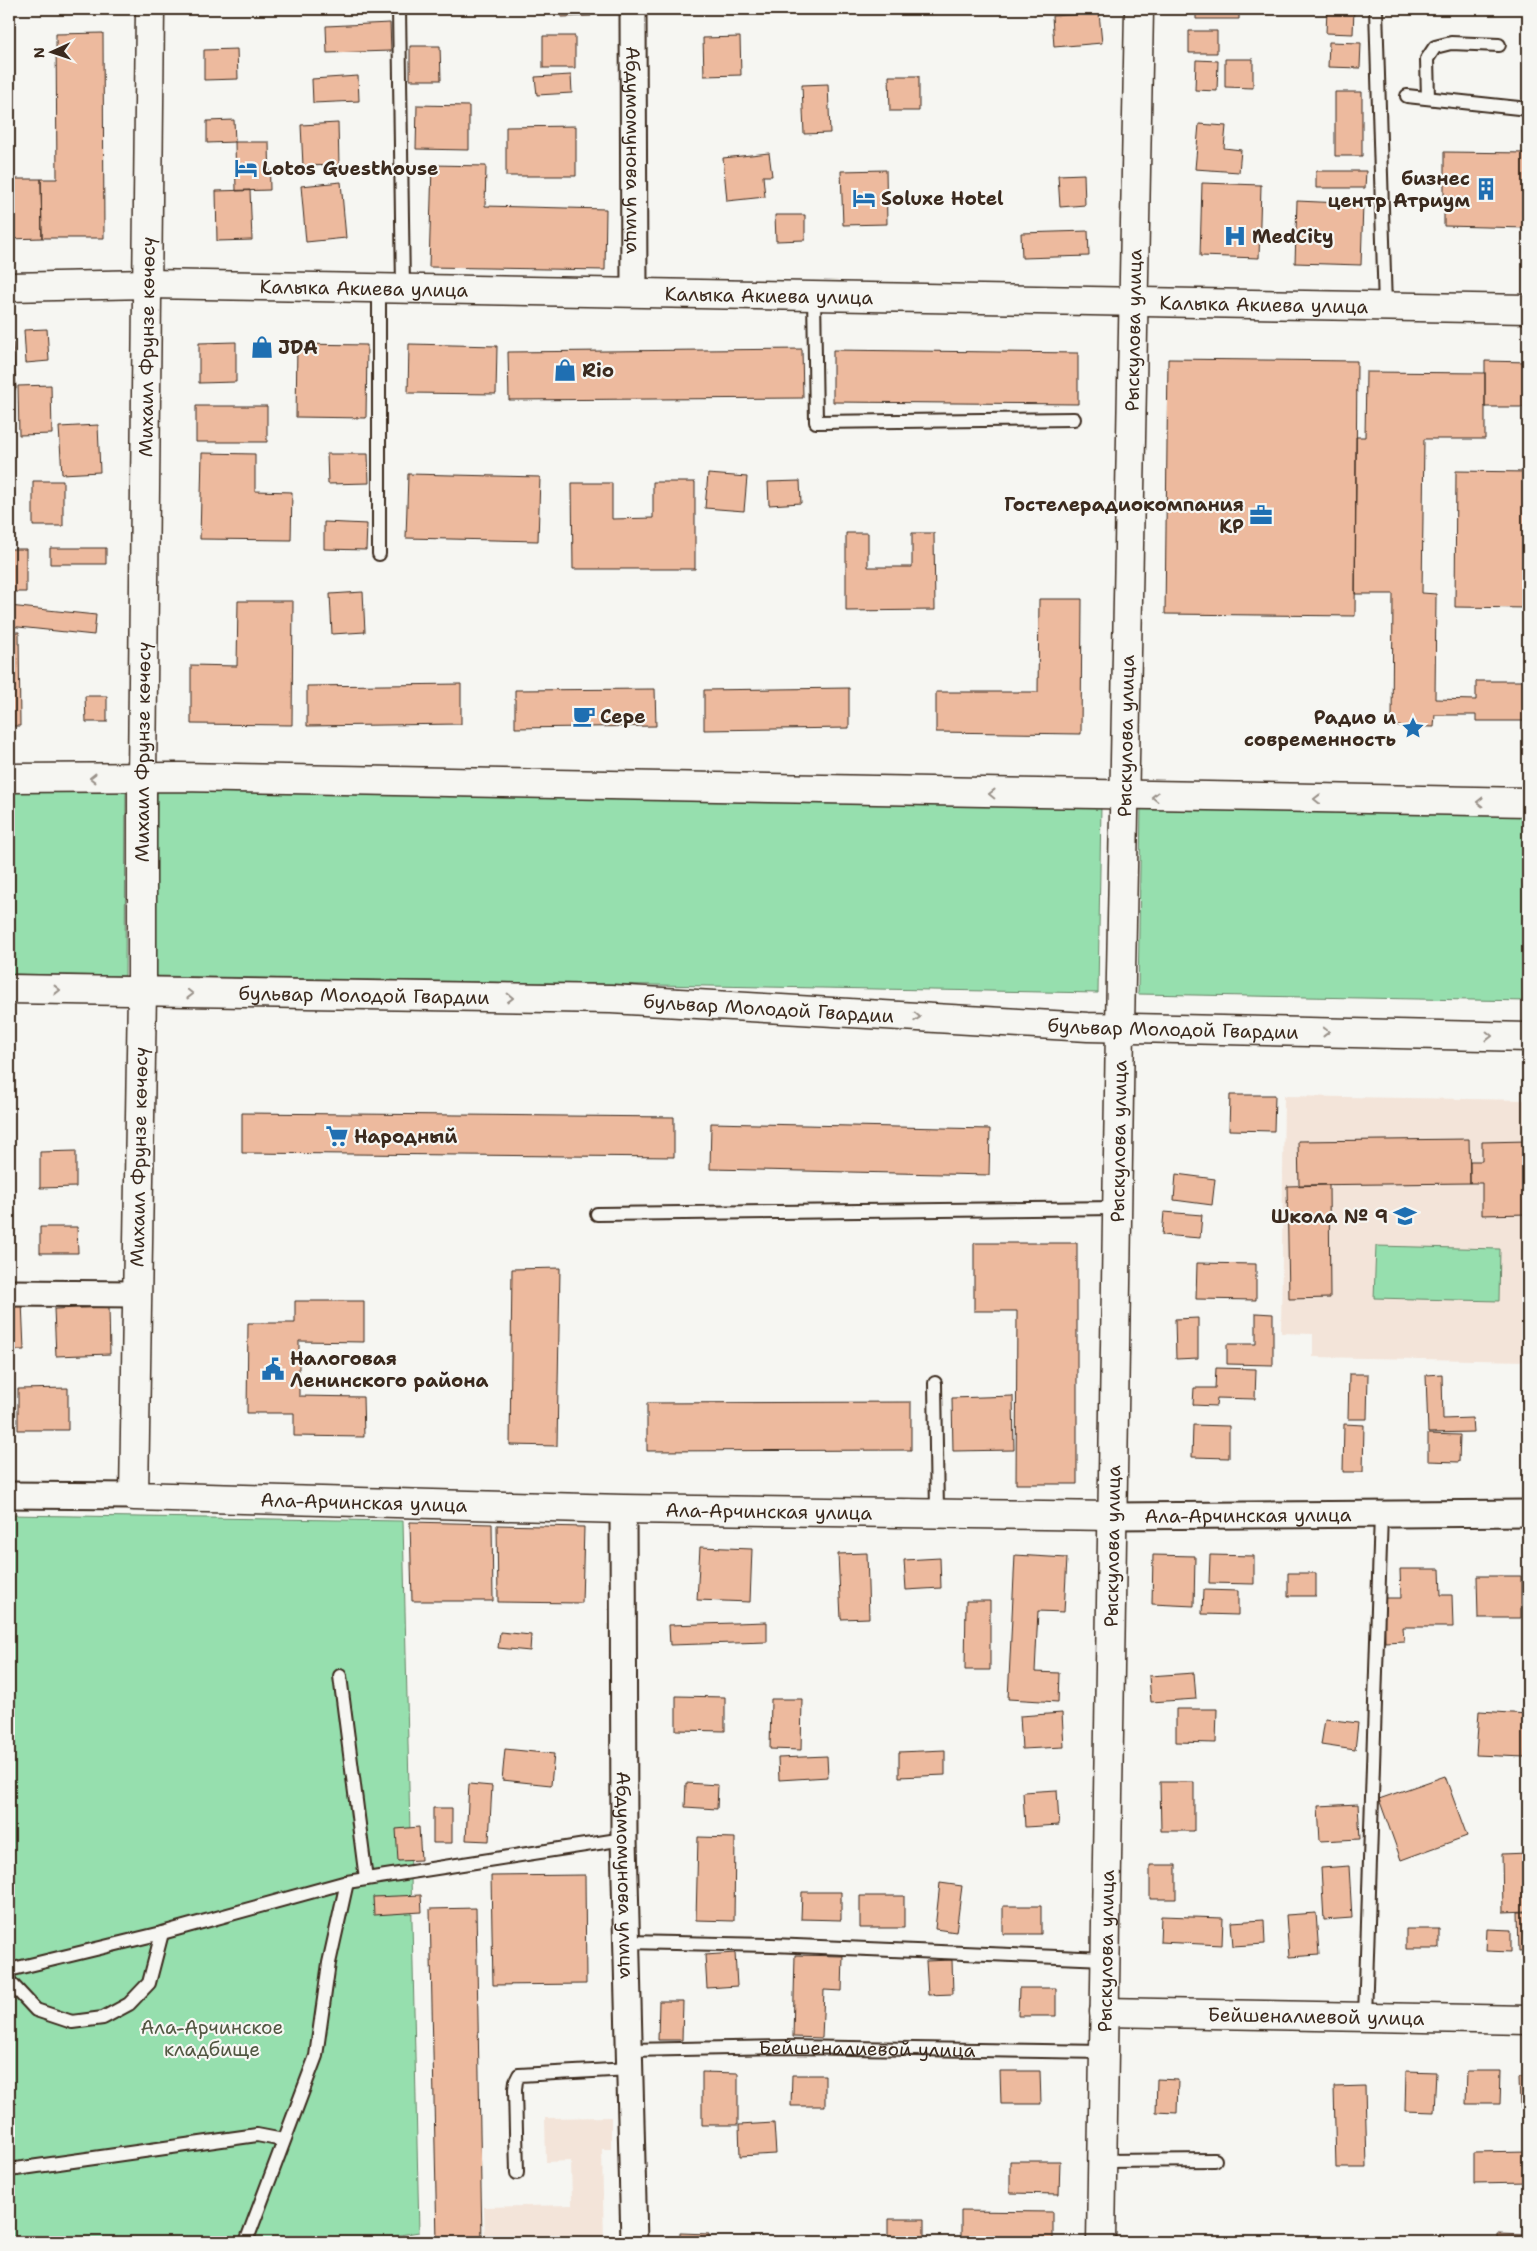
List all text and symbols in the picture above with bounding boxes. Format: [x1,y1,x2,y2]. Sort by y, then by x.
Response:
north arrow [28,28,78,78]
street label: Абдумомунова улица [621,46,646,254]
text: N [30,47,48,59]
hotel icon: Lotos Guesthouse [233,155,259,181]
place label: Lotos Guesthouse [262,156,438,181]
place label: бизнес центр Атриум [1327,166,1470,213]
building icon: бизнес центр Атриум [1473,176,1499,202]
hotel icon: Soluxe Hotel [851,185,877,211]
place label: Soluxe Hotel [881,186,1004,211]
hospital icon: MedCity [1222,223,1248,249]
place label: MedCity [1252,224,1334,249]
street label: Михаил Фрунзе көчөсү [133,237,160,457]
street label: Рыскулова улица [1119,249,1147,411]
street label: Калыка Акиева улица [259,274,469,302]
street label: Калыка Акиева улица [664,281,874,310]
street label: Калыка Акиева улица [1159,290,1369,319]
shop icon: JDA [249,334,275,360]
place label: JDA [278,335,318,360]
shop icon: Rio [552,357,578,383]
place label: Rio [582,358,614,383]
place label: Гостелерадиокомпания КР [1004,492,1244,539]
office icon: Гостелерадиокомпания КР [1248,502,1274,528]
street label: Михаил Фрунзе көчөсү [129,642,156,862]
street label: Рыскулова улица [1111,655,1139,817]
cafe icon: Сере [571,703,597,729]
place label: Сере [600,704,646,729]
place label: Радио и современность [1244,705,1396,752]
place icon: Радио и современность [1400,715,1426,741]
one-way arrow [89,773,96,783]
one-way arrow [988,789,996,799]
one-way arrow [1150,792,1158,802]
one-way arrow [1313,794,1320,804]
one-way arrow [1475,797,1483,807]
street label: бульвар Молодой Гвардии [238,980,490,1009]
one-way arrow [54,985,62,995]
street label: бульвар Молодой Гвардии [642,988,895,1028]
one-way arrow [187,989,195,999]
one-way arrow [507,993,515,1003]
one-way arrow [914,1012,922,1023]
street label: бульвар Молодой Гвардии [1047,1012,1299,1044]
one-way arrow [1323,1027,1331,1037]
one-way arrow [1486,1031,1493,1041]
street label: Михаил Фрунзе көчөсү [125,1047,153,1267]
street label: Рыскулова улица [1104,1060,1132,1222]
supermarket icon: Народный [324,1123,350,1149]
place label: Народный [354,1124,458,1149]
school or university icon: Школа № 9 [1392,1203,1418,1229]
place label: Школа № 9 [1271,1204,1388,1229]
place label: Налоговая Ленинского района [290,1346,489,1393]
public building icon: Налоговая Ленинского района [260,1356,286,1382]
street label: Рыскулова улица [1098,1465,1126,1627]
street label: Ала-Арчинская улица [260,1487,468,1517]
street label: Ала-Арчинская улица [665,1497,873,1525]
street label: Ала-Арчинская улица [1144,1502,1352,1528]
street label: Абдумомунова улица [611,1771,640,1979]
street label: Рыскулова улица [1092,1870,1119,2032]
street label: Бейшеналиевой улица [1207,2001,1425,2031]
park label: Ала-Арчинское кладбище [141,2015,283,2062]
street label: Бейшеналиевой улица [758,2034,976,2062]

